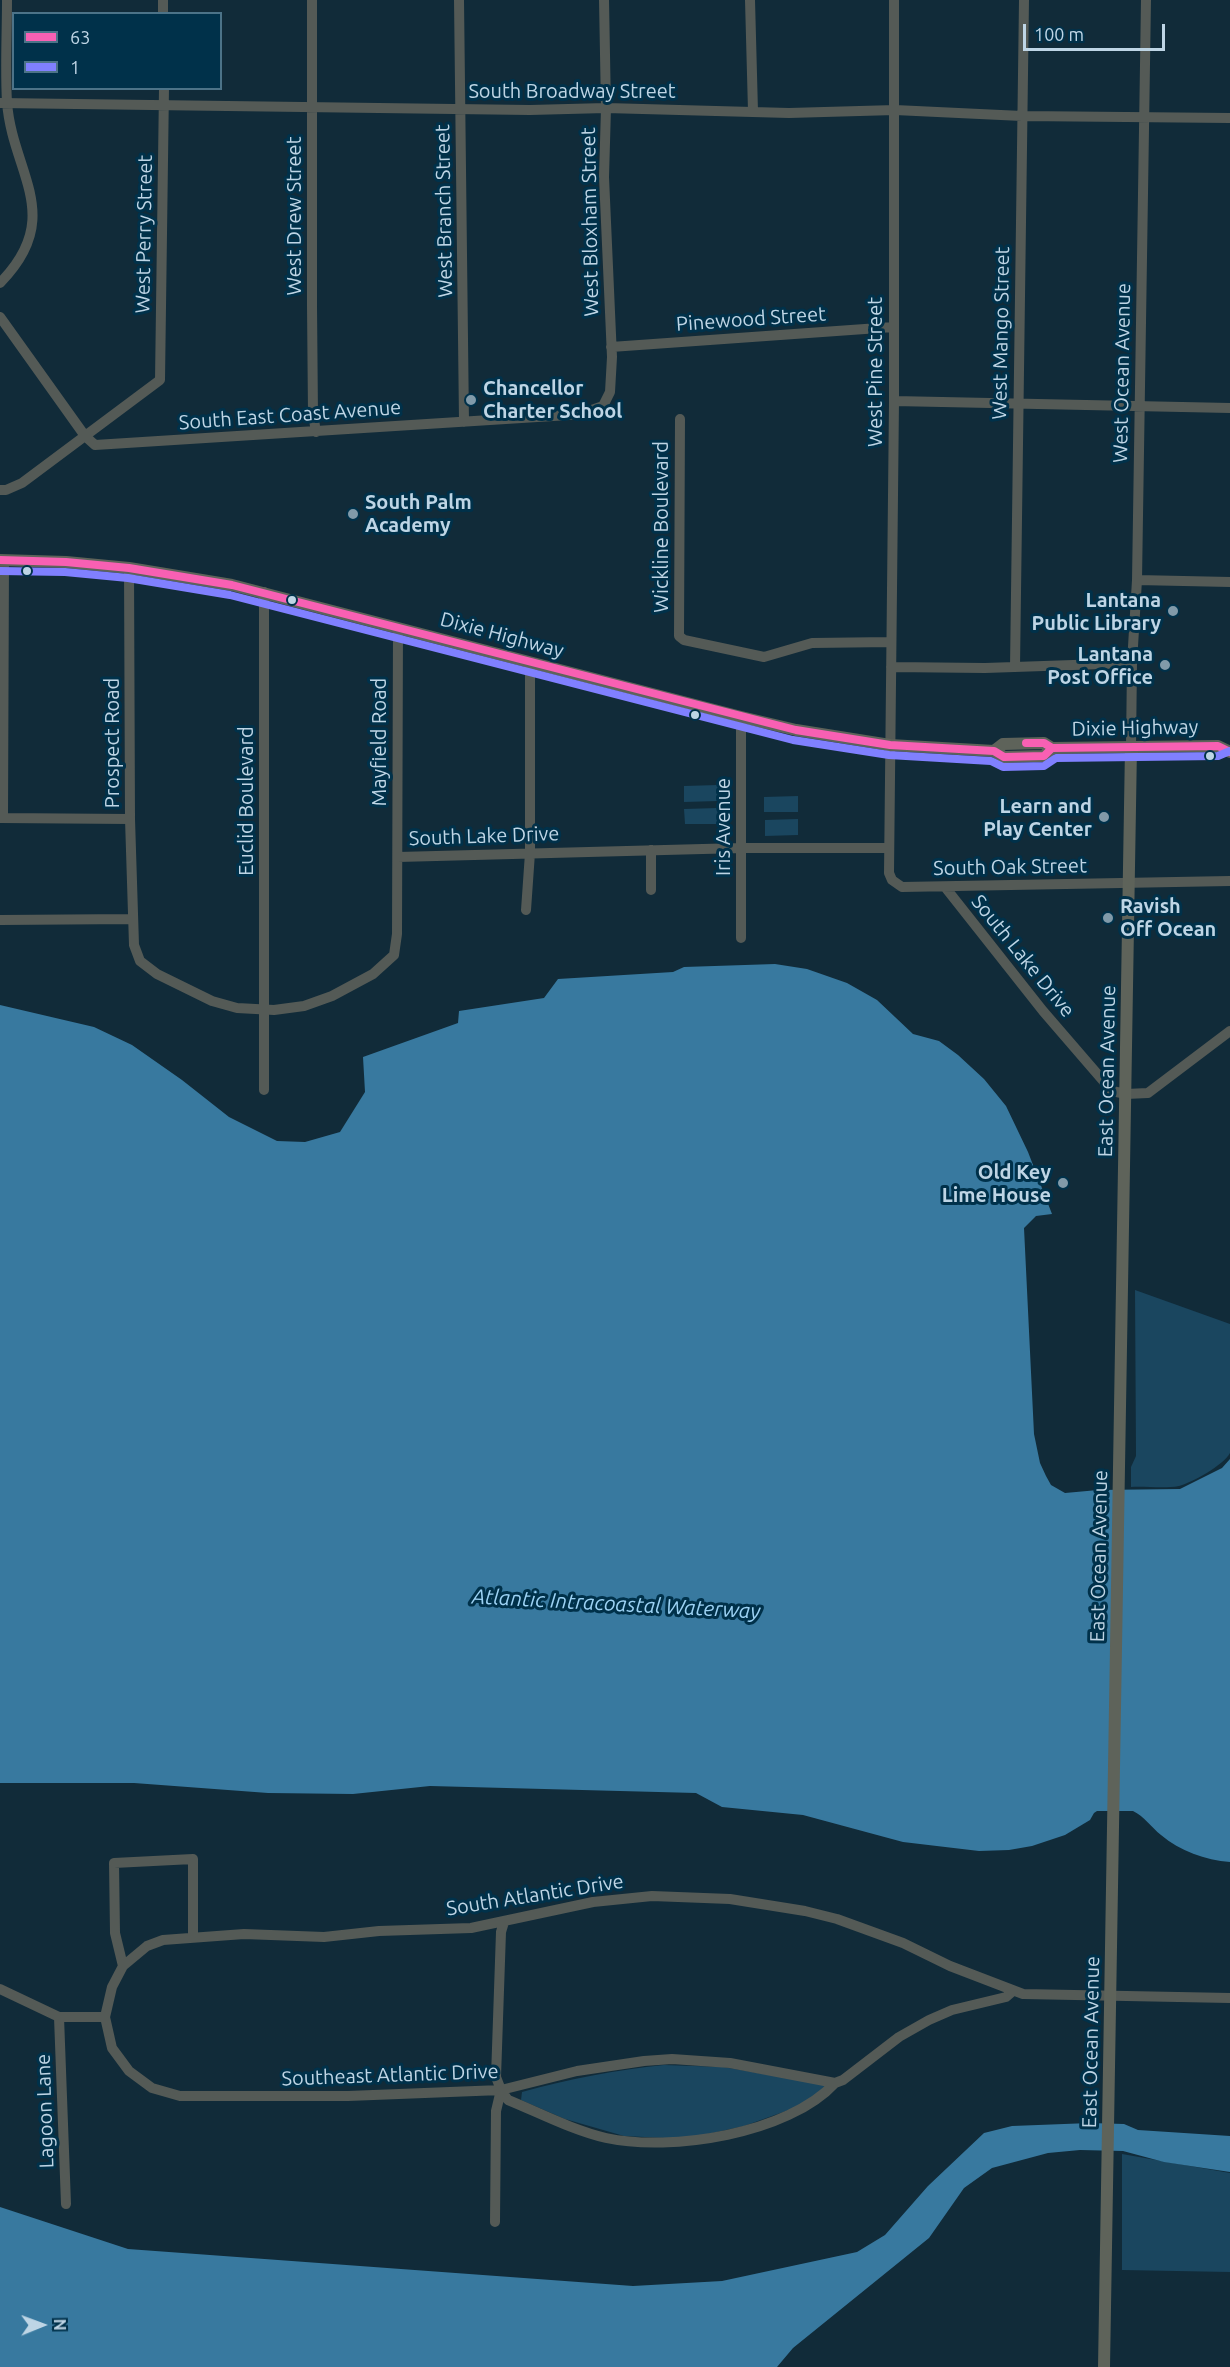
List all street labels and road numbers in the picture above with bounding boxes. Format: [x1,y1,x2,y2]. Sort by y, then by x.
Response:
street label: South Broadway Street [468,79,676,103]
street label: West Branch Street [430,124,458,298]
street label: West Bloxham Street [576,127,604,317]
street label: West Drew Street [282,136,306,296]
street label: West Perry Street [131,154,157,314]
street label: West Mango Street [987,246,1015,420]
street label: West Ocean Avenue [1108,283,1136,463]
street label: West Pine Street [863,297,887,447]
street label: Pinewood Street [675,302,827,336]
street label: South East Coast Avenue [178,395,402,435]
street label: Wickline Boulevard [649,441,673,613]
street label: Dixie Highway [438,607,566,663]
street label: Prospect Road [100,678,124,808]
street label: Mayfield Road [367,678,391,806]
street label: Dixie Highway [1071,715,1199,741]
street label: Euclid Boulevard [234,726,258,876]
street label: Iris Avenue [711,778,735,876]
street label: South Lake Drive [408,821,560,851]
street label: South Oak Street [933,854,1087,880]
street label: South Lake Drive [966,890,1080,1022]
street label: East Ocean Avenue [1094,985,1120,1157]
street label: East Ocean Avenue [1086,1470,1112,1642]
street label: South Atlantic Drive [445,1869,625,1921]
street label: East Ocean Avenue [1078,1956,1104,2128]
street label: Lagoon Lane [31,2053,59,2169]
street label: Southeast Atlantic Drive [281,2059,499,2091]

